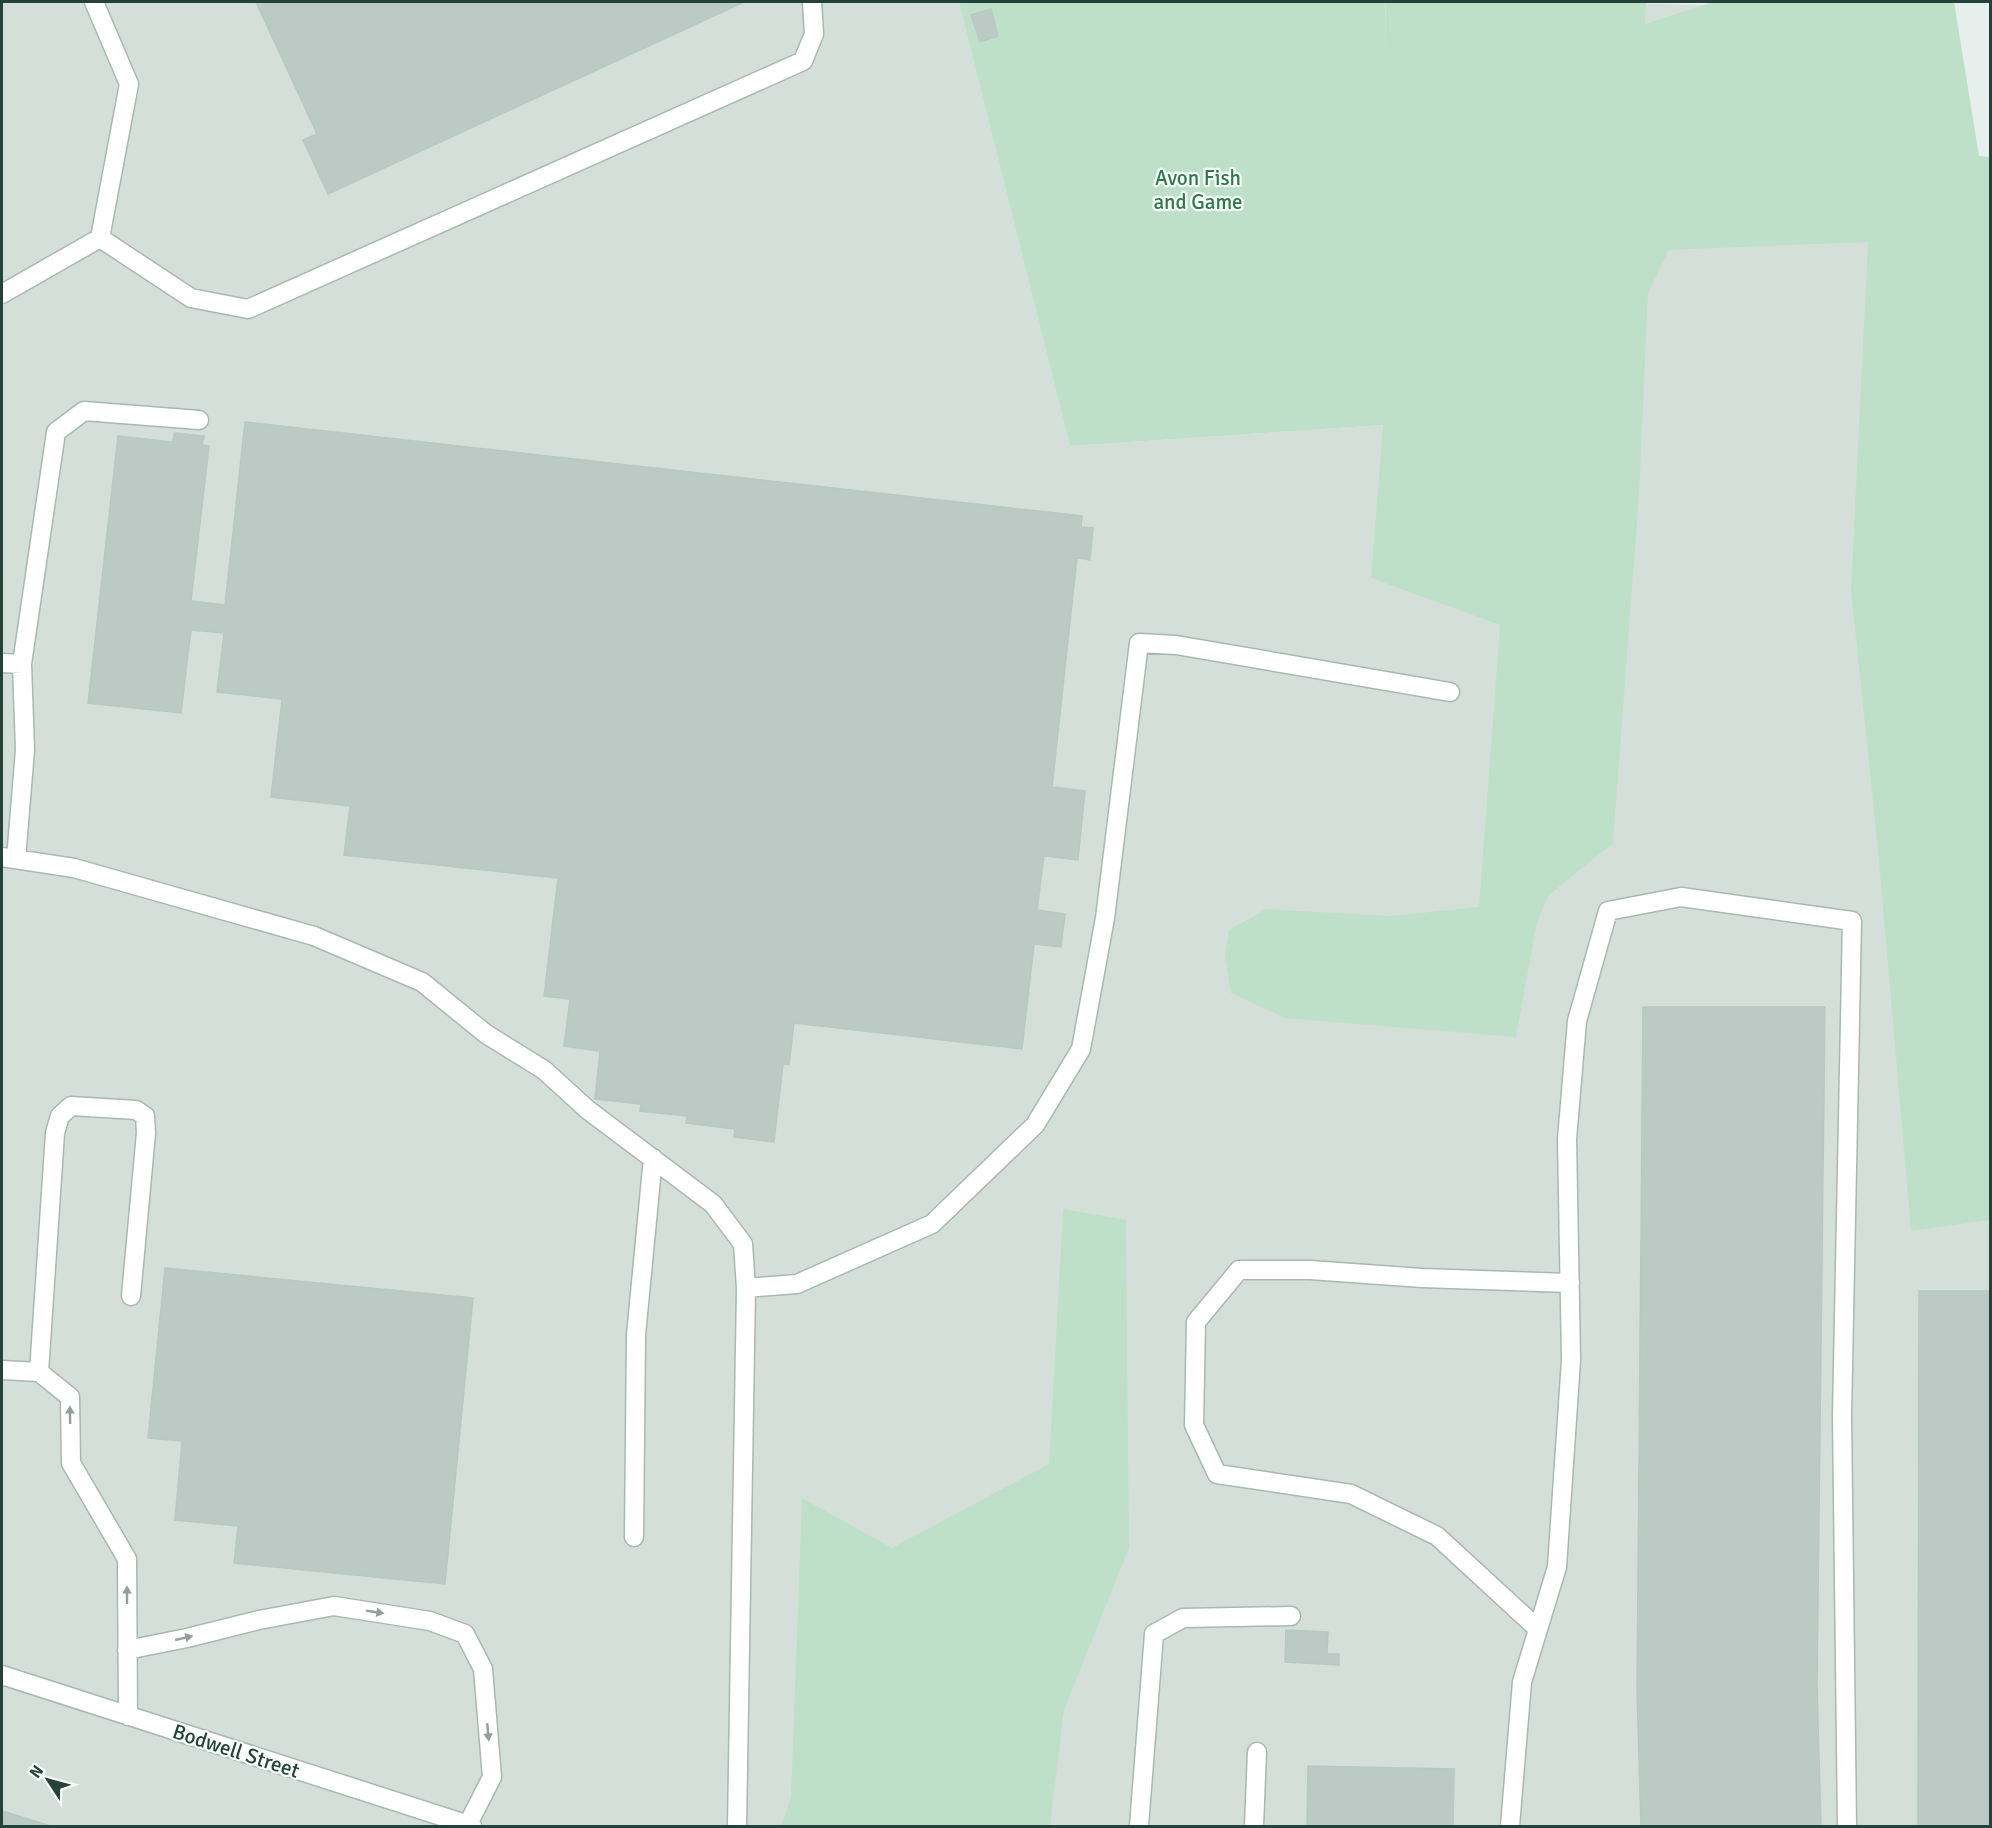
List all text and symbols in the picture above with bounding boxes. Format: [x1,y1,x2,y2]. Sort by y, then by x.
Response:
park label: Avon Fish and Game [1153,165,1243,215]
one-way arrow [66,1405,75,1424]
one-way arrow [122,1585,132,1604]
one-way arrow [366,1608,385,1617]
one-way arrow [175,1633,194,1643]
street label: Bodwell Street [169,1718,303,1784]
one-way arrow [483,1722,493,1741]
north arrow [18,1750,78,1810]
text: N [25,1761,48,1782]

